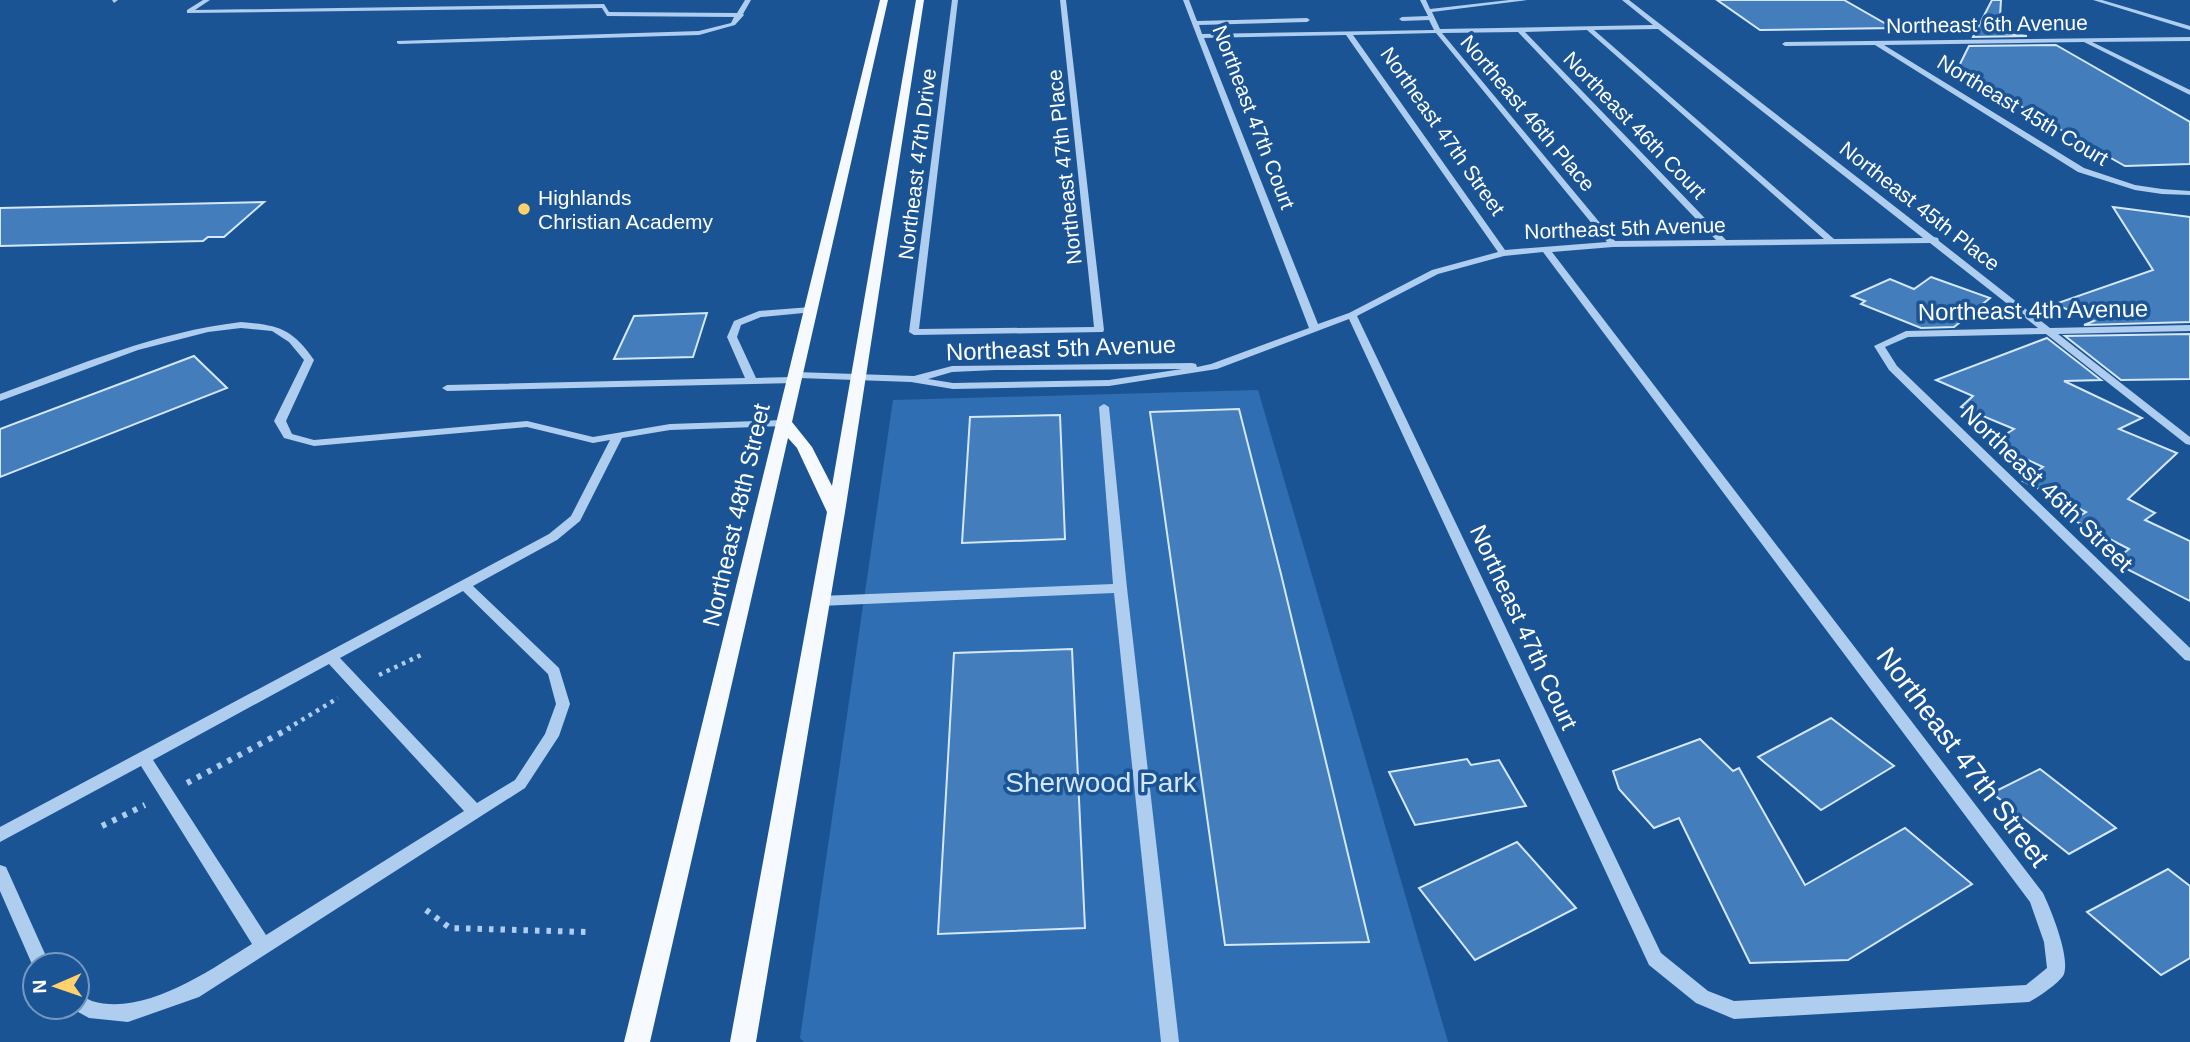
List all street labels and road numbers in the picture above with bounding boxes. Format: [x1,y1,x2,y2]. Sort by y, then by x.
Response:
street label: Northeast 6th Avenue [1886,11,2088,37]
street label: Northeast 47th Court [1208,22,1300,212]
street label: Northeast 46th Place [1456,30,1600,196]
street label: Northeast 47th Street [1376,43,1510,219]
street label: Northeast 46th Court [1559,47,1711,203]
street label: Northeast 45th Court [1934,50,2113,170]
street label: Northeast 47th Drive [894,67,940,261]
street label: Northeast 47th Place [1042,68,1086,266]
street label: Northeast 45th Place [1836,137,2004,275]
street label: Northeast 5th Avenue [1524,213,1726,243]
street label: Northeast 4th Avenue [1918,294,2148,326]
street label: Northeast 5th Avenue [945,330,1177,366]
street label: Northeast 46th Street [1956,399,2139,577]
street label: Northeast 48th Street [697,401,775,629]
street label: Northeast 47th Court [1465,520,1583,734]
street label: Northeast 47th Street [1871,641,2056,873]

